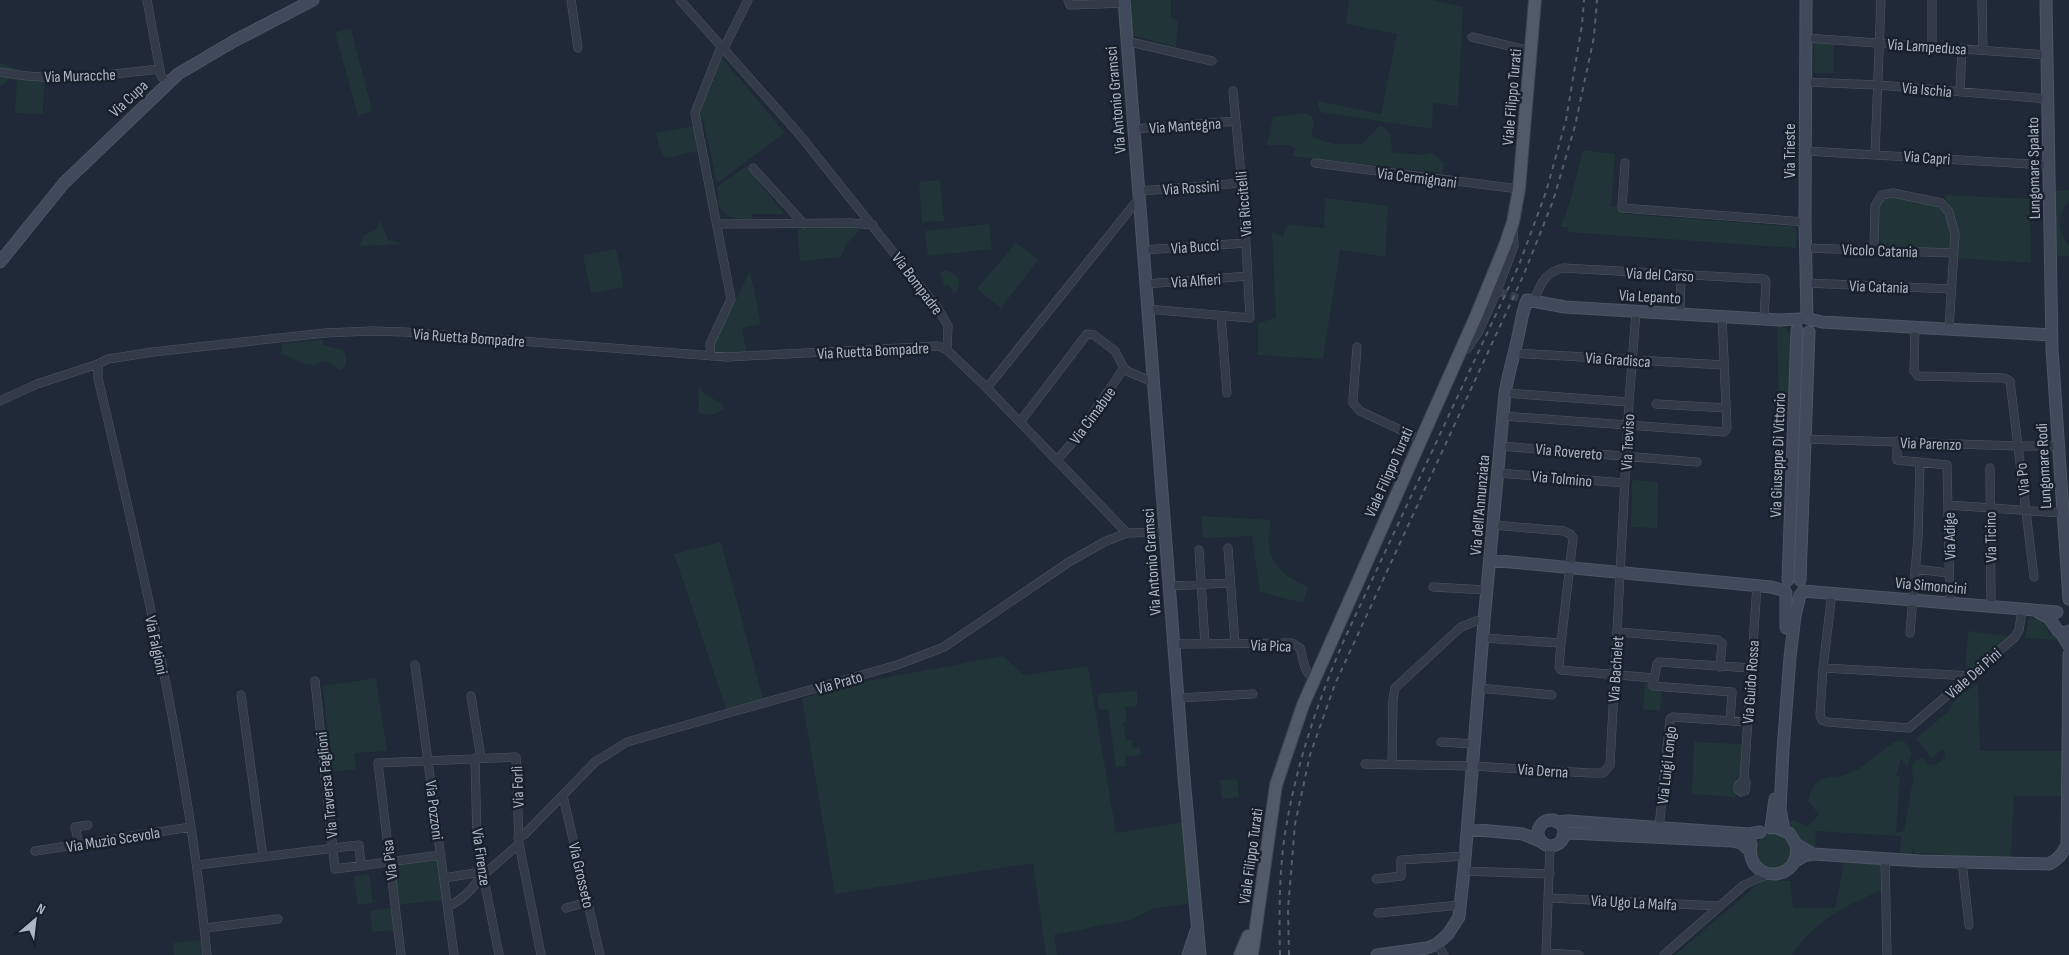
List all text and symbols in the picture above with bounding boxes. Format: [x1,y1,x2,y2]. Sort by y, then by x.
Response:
street label: Via Lampedusa [1887,35,1967,60]
street label: Via Antonio Gramsci [1102,46,1131,154]
street label: Viale Filippo Turati [1499,48,1526,146]
street label: Via Muracche [44,66,116,87]
street label: Via Cupa [106,76,152,122]
street label: Via Ischia [1901,79,1953,102]
street label: Via Mantegna [1148,115,1222,138]
street label: Lungomare Spalato [2024,117,2045,219]
street label: Via Trieste [1781,123,1800,179]
street label: Via Capri [1903,147,1951,170]
street label: Via Cermignani [1376,164,1458,193]
street label: Via Riccitelli [1232,170,1257,237]
street label: Via Rossini [1162,177,1220,200]
street label: Via Bucci [1170,236,1220,259]
street label: Vicolo Catania [1842,241,1918,262]
street label: Via Bompadre [887,249,946,319]
street label: Via del Carso [1626,264,1694,287]
street label: Via Alfieri [1171,270,1222,293]
street label: Via Catania [1849,277,1909,298]
street label: Via Lepanto [1618,286,1681,309]
street label: Via Ruetta Bompadre [412,325,525,352]
street label: Via Ruetta Bompadre [817,339,929,364]
street label: Via Gradisca [1585,349,1651,372]
street label: Via Cimabue [1066,384,1120,448]
street label: Via Giuseppe Di Vittorio [1767,392,1790,518]
street label: Via Treviso [1618,413,1639,471]
street label: Lungomare Rodi [2033,423,2056,509]
street label: Viale Filippo Turati [1361,425,1418,521]
street label: Via Parenzo [1900,434,1962,455]
street label: Via Rovereto [1535,440,1603,465]
street label: Via dell'Annunziata [1467,454,1494,556]
street label: Via Po [2012,462,2035,496]
street label: Via Tolmino [1531,467,1593,492]
street label: Via Antonio Gramsci [1139,508,1166,616]
street label: Via Ticino [1982,511,2001,563]
street label: Via Adige [1941,512,1960,560]
street label: Via Simoncini [1894,574,1967,599]
street label: Via Falgioni [140,614,171,676]
street label: Via Bachelet [1605,635,1628,703]
street label: Via Pica [1250,636,1292,657]
street label: Via Guido Rossa [1739,640,1764,725]
street label: Viale Dei Pini [1942,645,2006,704]
street label: Via Prato [814,668,865,699]
street label: Via Luigi Longo [1654,725,1681,805]
street label: Via Traversa Faglioni [312,731,343,839]
street label: Via Derna [1517,760,1569,783]
street label: Via Forlì [508,766,529,808]
street label: Via Pozzoni [420,779,447,841]
street label: Viale Filippo Turati [1235,807,1268,905]
street label: Via Muzio Scevola [65,824,161,857]
street label: Via Firenze [467,827,494,887]
street label: Via Pisa [379,839,402,881]
street label: Via Grosseto [564,841,597,910]
street label: Via Ugo La Malfa [1590,892,1677,915]
north arrow [10,895,60,945]
text: N [34,900,48,918]

